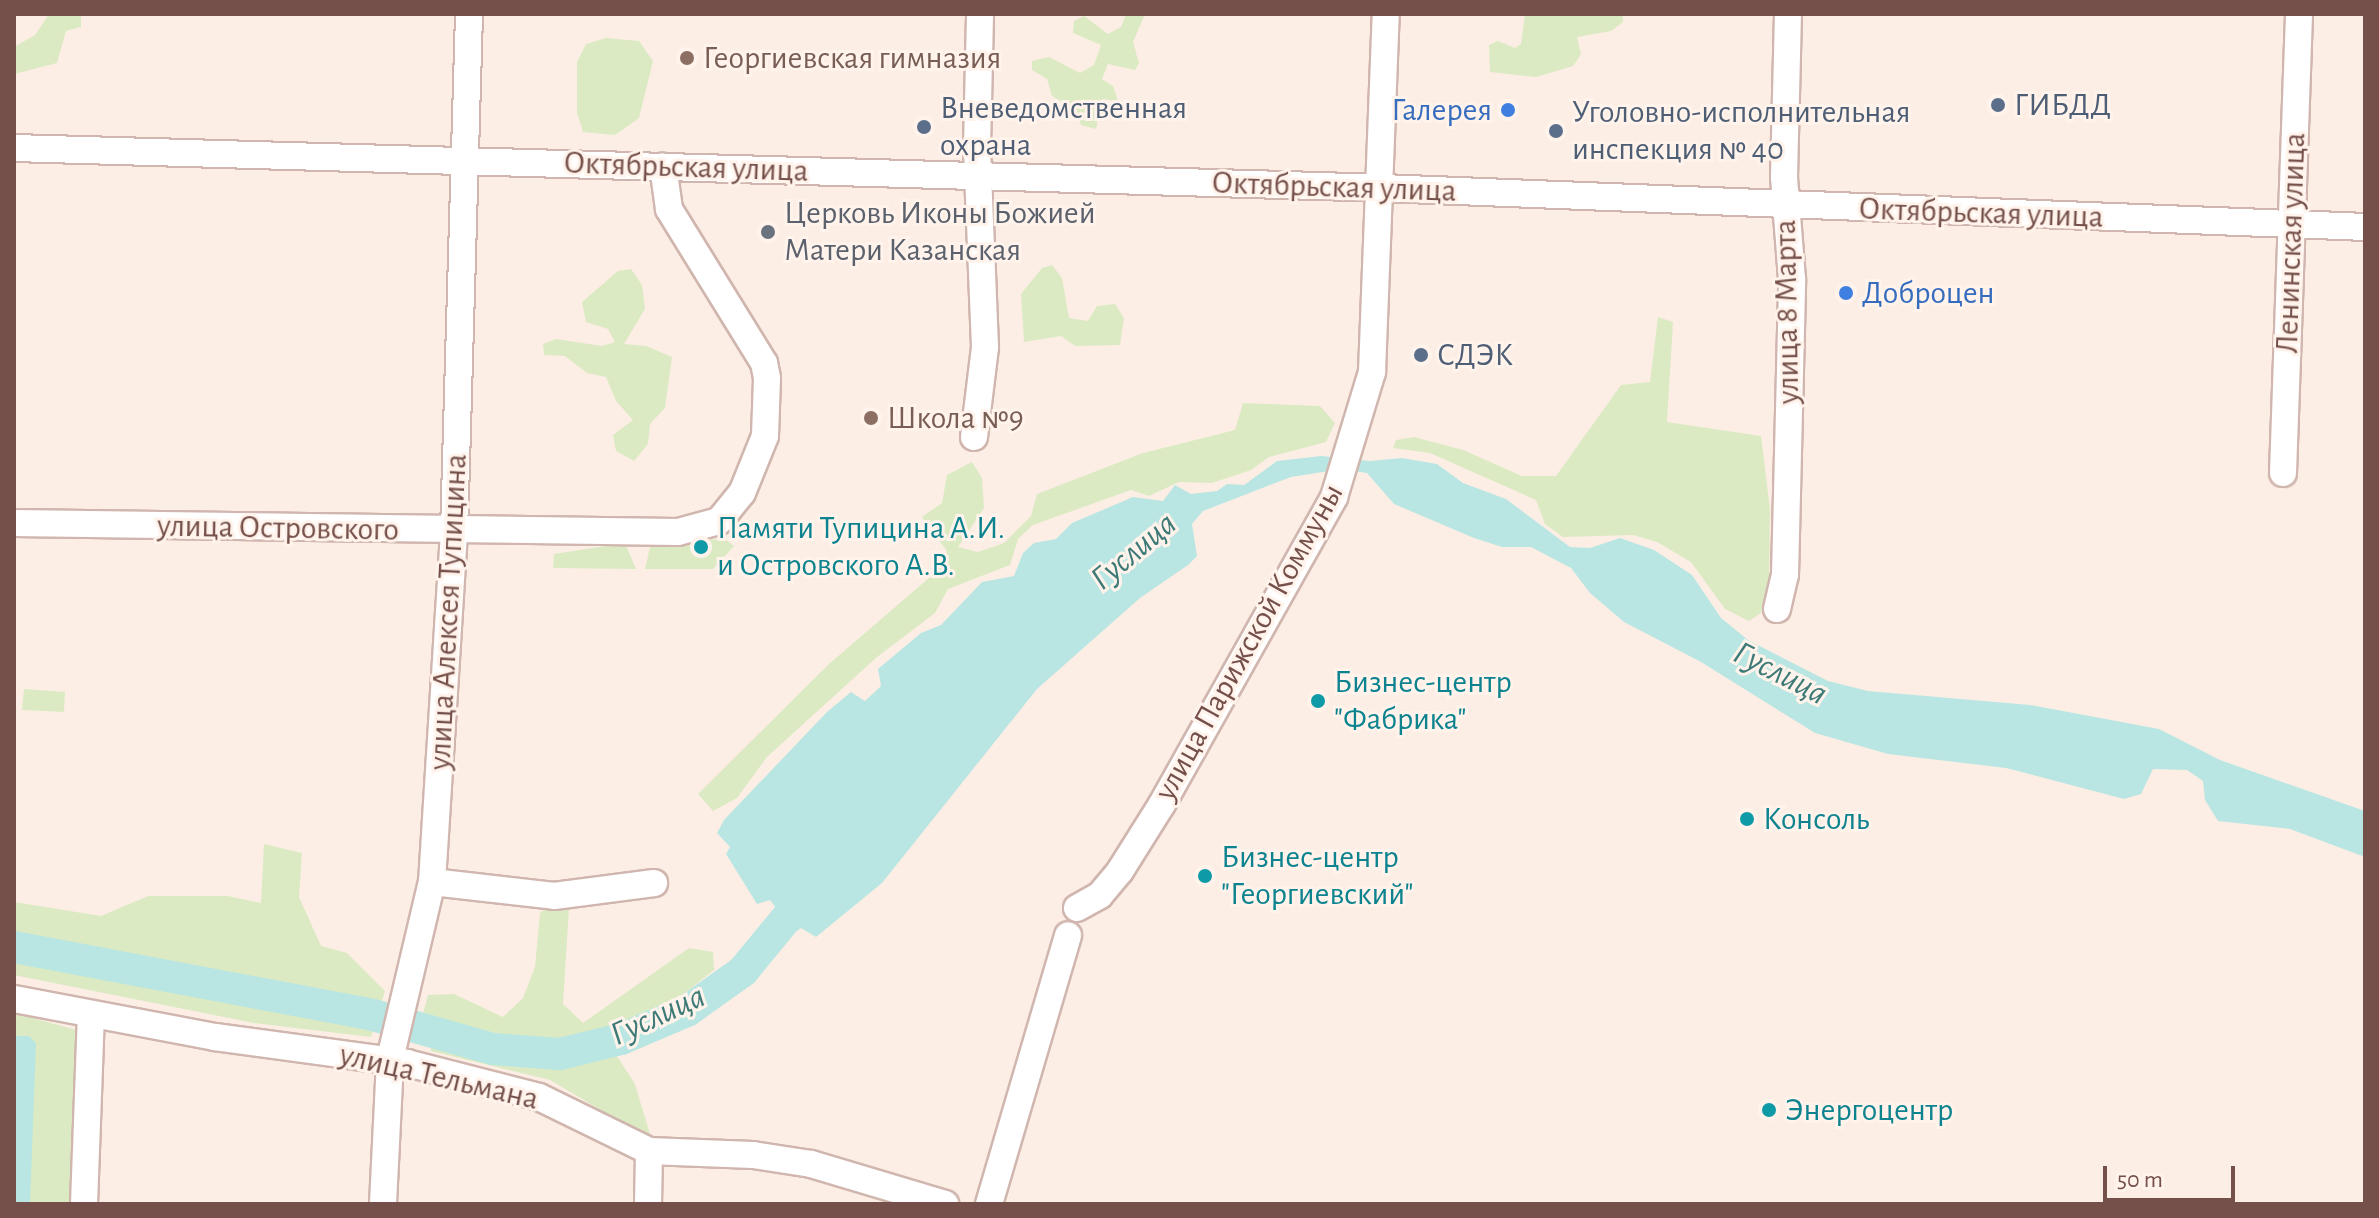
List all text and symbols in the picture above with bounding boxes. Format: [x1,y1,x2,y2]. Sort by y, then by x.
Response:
place label: Георгиевская гимназия [703,39,1001,77]
marker: Георгиевская гимназия [678,49,696,67]
place label: ГИБДД [2014,86,2111,124]
place label: Вневедомственная охрана [940,90,1187,165]
place label: Галерея [1391,91,1492,129]
place label: Уголовно-исполнительная инспекция № 40 [1572,94,1911,169]
marker: ГИБДД [1989,96,2007,114]
marker: Галерея [1499,101,1517,119]
marker: Вневедомственная охрана [915,118,933,136]
marker: Уголовно-исполнительная инспекция № 40 [1547,122,1565,140]
street label: Ленинская улица [2268,132,2314,354]
street label: Октябрьская улица [563,144,809,190]
street label: Октябрьская улица [1211,164,1457,210]
street label: Октябрьская улица [1858,190,2104,236]
place label: Церковь Иконы Божией Матери Казанская [784,195,1096,270]
street label: улица 8 Марта [1766,219,1808,405]
marker: Церковь Иконы Божией Матери Казанская [759,223,777,241]
place label: Доброцен [1862,274,1995,312]
marker: Доброцен [1837,284,1855,302]
place label: СДЭК [1437,336,1513,374]
marker: СДЭК [1412,346,1430,364]
place label: Школа №9 [887,399,1024,437]
marker: Школа №9 [862,409,880,427]
street label: улица Алексея Тупицина [421,453,475,771]
street label: улица Парижской Коммуны [1146,477,1352,807]
water label: Гуслица [1083,504,1185,600]
street label: улица Островского [157,507,399,549]
place label: Памяти Тупицина А.И. и Островского А.В. [717,510,1005,585]
marker: Памяти Тупицина А.И. и Островского А.В. [692,538,710,556]
water label: Гуслица [1726,633,1834,715]
place label: Бизнес-центр "Фабрика" [1334,664,1512,739]
marker: Бизнес-центр "Фабрика" [1309,692,1327,710]
place label: Консоль [1763,800,1869,838]
marker: Консоль [1738,810,1756,828]
place label: Бизнес-центр "Георгиевский" [1221,839,1413,914]
marker: Бизнес-центр "Георгиевский" [1196,867,1214,885]
water label: Гуслица [604,976,712,1056]
street label: улица Тельмана [336,1035,542,1119]
place label: Энергоцентр [1785,1091,1953,1129]
marker: Энергоцентр [1760,1101,1778,1119]
scale bar [2107,1150,2239,1200]
text: 50 m [2117,1168,2163,1192]

